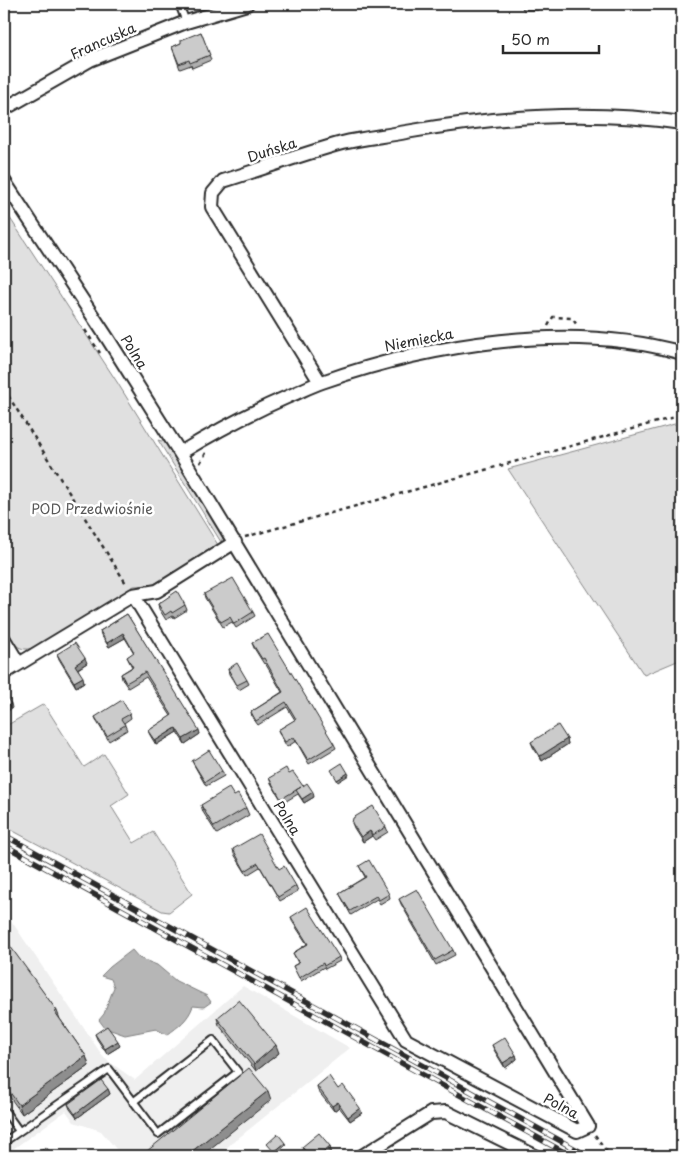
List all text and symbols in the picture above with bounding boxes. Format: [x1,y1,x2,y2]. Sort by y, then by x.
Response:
street label: Francuska [67,17,139,64]
scale bar [503,22,600,54]
text: 50 m [511,27,550,50]
street label: Duńska [245,132,299,167]
street label: Niemiecka [383,323,455,356]
street label: Polna [116,331,153,373]
park label: POD Przedwiośnie [31,498,153,519]
street label: Polna [269,797,306,839]
street label: Polna [540,1088,583,1124]

